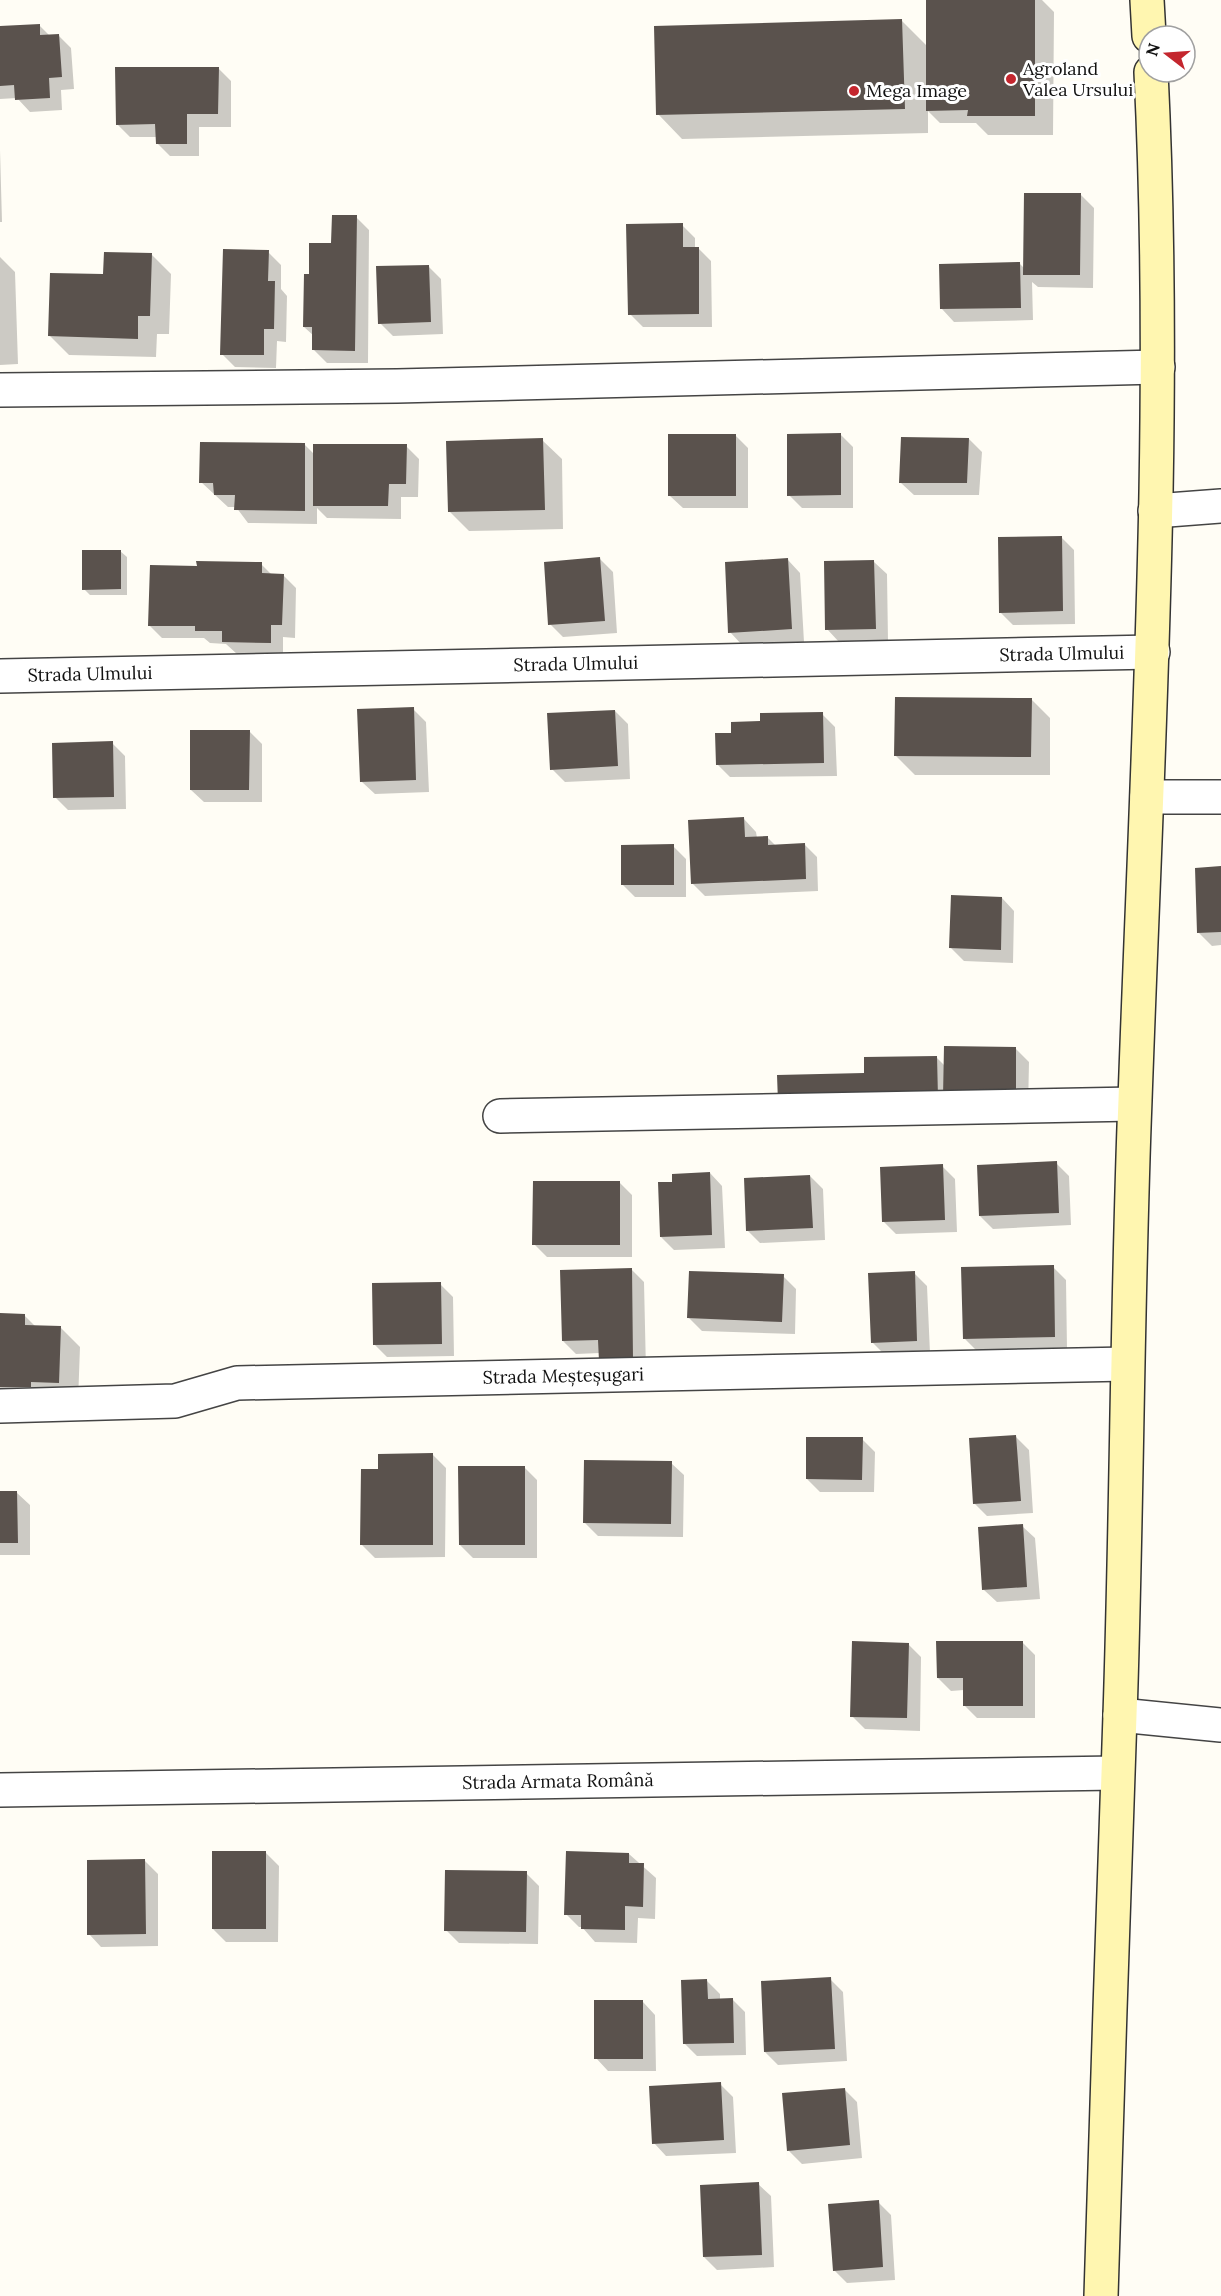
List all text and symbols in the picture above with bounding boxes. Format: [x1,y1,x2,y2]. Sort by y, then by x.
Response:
north arrow [1137,24,1197,84]
text: N [1141,41,1164,58]
place label: Agroland Valea Ursului [1022,57,1133,101]
marker: Agroland Valea Ursului [1004,72,1018,86]
place label: Mega Image [866,79,967,102]
marker: Mega Image [847,84,861,98]
street label: Strada Ulmului [999,641,1124,666]
street label: Strada Ulmului [513,651,639,676]
street label: Strada Ulmului [27,661,153,686]
street label: Strada Meșteșugari [482,1362,644,1389]
street label: Strada Armata Română [462,1768,654,1794]

